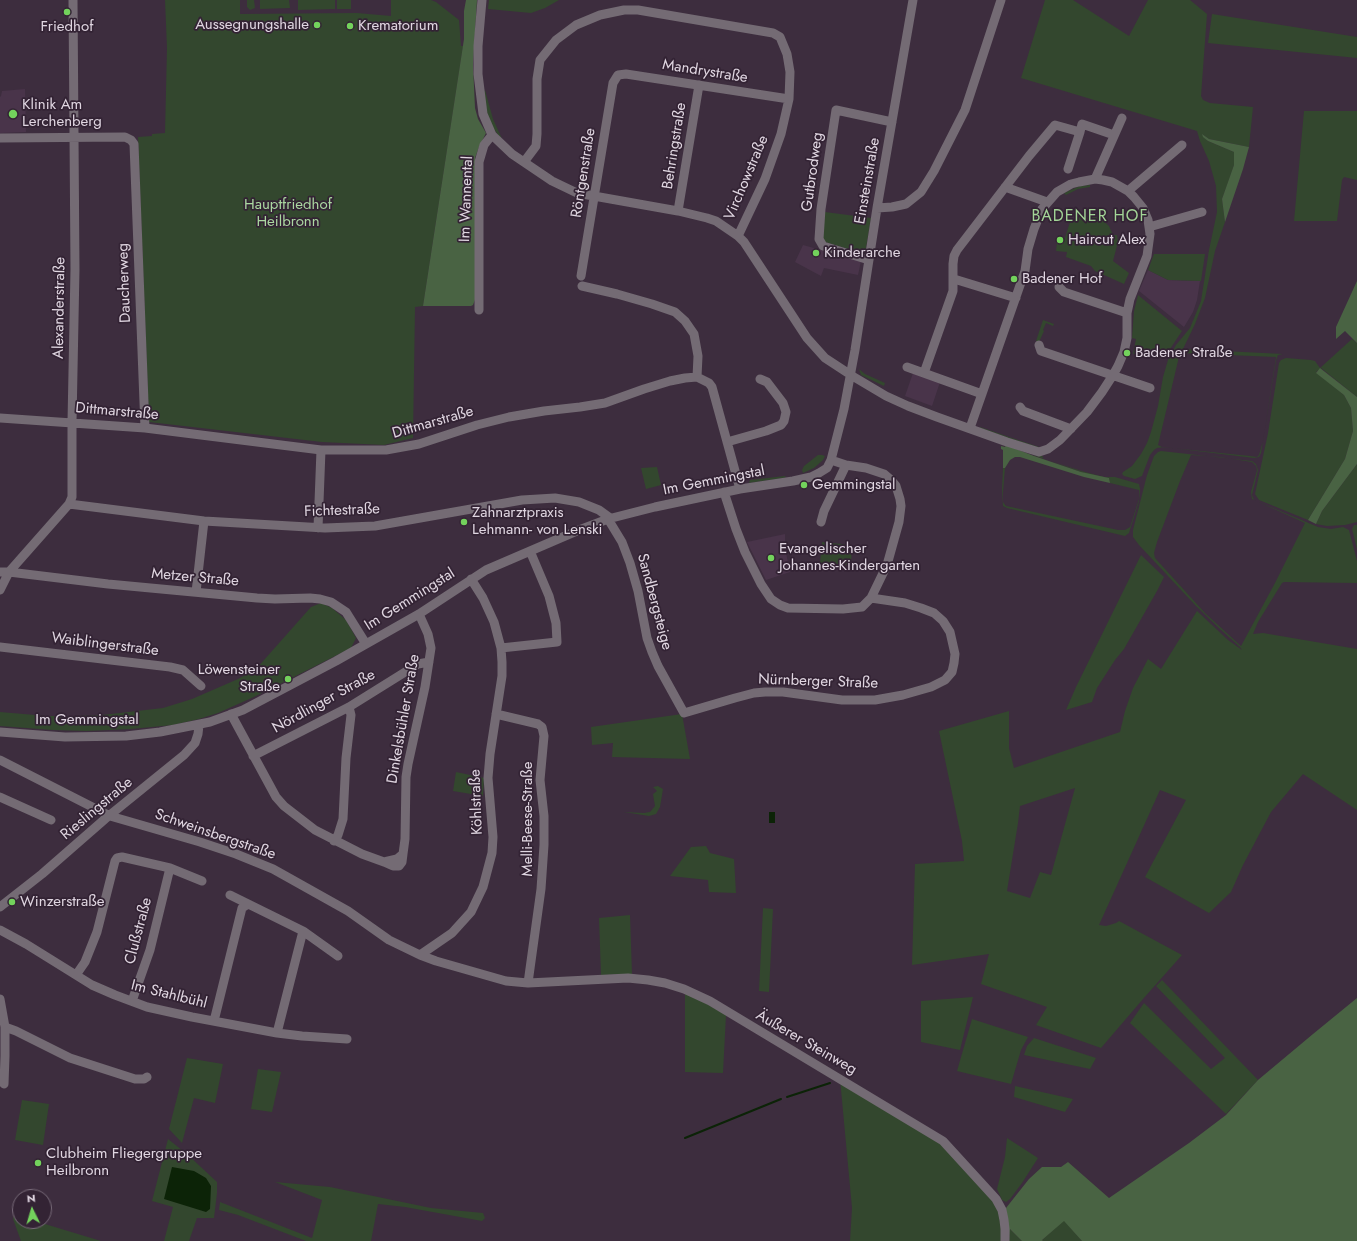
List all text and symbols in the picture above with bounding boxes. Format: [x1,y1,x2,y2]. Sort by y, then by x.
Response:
marker: Friedhof [62,7,72,17]
place label: Aussegnungshalle [195,16,309,34]
place label: Krematorium [358,17,438,35]
place label: Friedhof [41,18,93,36]
marker: Aussegnungshalle [312,20,322,30]
marker: Krematorium [345,21,355,31]
street label: Mandrystraße [661,56,749,88]
place label: Klinik Am Lerchenberg [22,96,102,131]
street label: Behringstraße [659,101,691,191]
marker: Klinik Am Lerchenberg [7,108,19,120]
street label: Röntgenstraße [568,127,600,219]
street label: Gutbrodweg [799,131,827,213]
street label: Virchowstraße [721,133,773,223]
street label: Einsteinstraße [852,136,884,226]
street label: Im Wannental [457,156,477,242]
park label: Hauptfriedhof Heilbronn [244,196,332,231]
district label: BADENER HOF [1032,207,1148,227]
place label: Haircut Alex [1068,231,1145,249]
marker: Haircut Alex [1055,235,1065,245]
street label: Daucherweg [115,243,135,323]
place label: Kinderarche [824,244,901,262]
marker: Kinderarche [811,248,821,258]
street label: Alexanderstraße [50,257,70,359]
place label: Badener Hof [1022,270,1102,288]
marker: Badener Hof [1009,274,1019,284]
place label: Badener Straße [1135,344,1232,362]
marker: Badener Straße [1122,348,1132,358]
street label: Dittmarstraße [75,399,159,425]
street label: Dittmarstraße [390,403,476,443]
street label: Im Gemmingstal [662,462,766,500]
place label: Gemmingstal [812,476,895,494]
marker: Gemmingstal [799,480,809,490]
street label: Fichtestraße [304,501,380,521]
place label: Zahnarztpraxis Lehmann- von Lenski [472,504,602,539]
marker: Zahnarztpraxis Lehmann- von Lenski [459,517,469,527]
place label: Evangelischer Johannes-Kindergarten [779,540,920,575]
street label: Sandbergsteige [632,552,676,652]
marker: Evangelischer Johannes-Kindergarten [766,553,776,563]
street label: Metzer Straße [150,565,240,591]
street label: Im Gemmingstal [361,565,459,635]
street label: Waiblingerstraße [50,629,160,661]
street label: Dinkelsbühler Straße [384,653,424,785]
place label: Löwensteiner Straße [198,661,280,696]
street label: Nördlinger Straße [269,666,379,738]
street label: Nürnberger Straße [758,671,878,693]
marker: Löwensteiner Straße [283,674,293,684]
street label: Im Gemmingstal [35,711,139,729]
street label: Melli-Beese-Straße [519,762,537,876]
street label: Köhlstraße [467,769,487,835]
street label: Rieslingstraße [57,774,137,844]
street label: Schweinsbergstraße [152,806,278,864]
place label: Winzerstraße [20,893,104,911]
street label: Clußstraße [121,896,157,966]
marker: Winzerstraße [7,897,17,907]
street label: Im Stahlbühl [129,977,209,1013]
street label: Äußerer Steinweg [752,1007,860,1079]
place label: Clubheim Fliegergruppe Heilbronn [46,1145,202,1180]
marker: Clubheim Fliegergruppe Heilbronn [33,1158,43,1168]
north arrow [12,1189,52,1229]
text: N [26,1190,36,1206]

